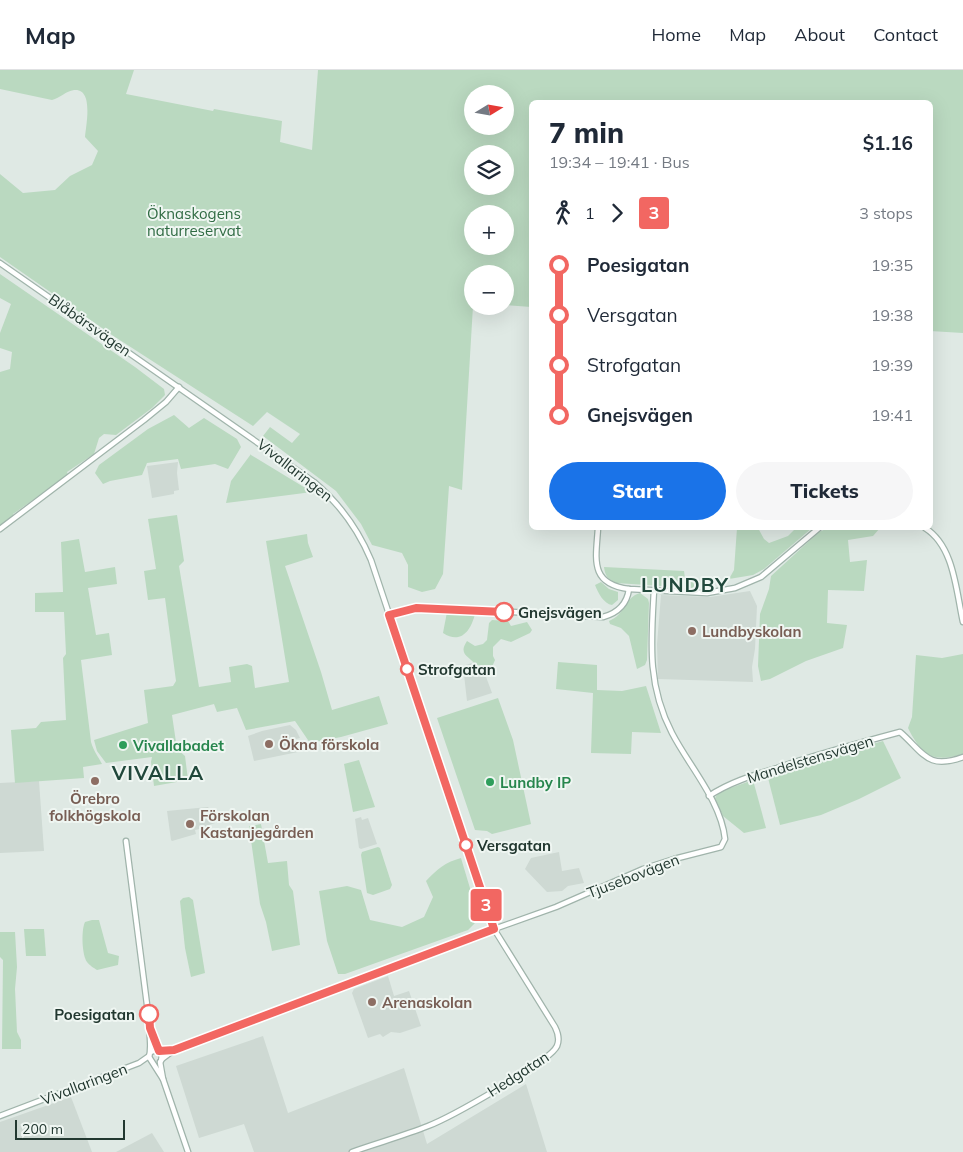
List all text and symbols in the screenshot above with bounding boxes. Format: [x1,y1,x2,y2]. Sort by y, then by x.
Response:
text: Map [25,20,76,50]
text: Home [651,23,701,46]
text: Map [729,23,766,46]
text: About [794,23,845,46]
text: Contact [873,23,938,46]
north arrow [464,85,514,135]
map controls [464,85,514,315]
text: 7 min [549,115,624,150]
text: $1.16 [863,131,913,155]
button: layers [464,145,514,195]
text: 19:34 – 19:41 · Bus [549,152,690,172]
icon: walk [549,199,577,227]
icon: forward [603,199,631,227]
text: 3 [649,201,659,224]
text: 1 [585,203,595,223]
text: 3 stops [859,203,913,223]
park label: Öknaskogens naturreservat [147,204,241,240]
button: + [464,205,514,255]
text: Poesigatan [587,253,689,277]
text: 19:35 [871,255,913,275]
button: − [464,265,514,315]
street label: Blåbärsvägen [45,290,135,360]
text: Versgatan [587,303,678,327]
text: 19:38 [871,305,913,325]
text: Strofgatan [587,353,681,377]
text: 19:39 [871,355,913,375]
text: Gnejsvägen [587,403,693,427]
text: 19:41 [871,405,913,425]
street label: Vivallaringen [253,435,337,505]
button: Start [549,462,726,520]
button: Tickets [736,462,913,520]
district label: LUNDBY [641,572,729,597]
marker: Gnejsvägen [494,602,514,622]
place label: Gnejsvägen [518,603,602,622]
place label: Lundbyskolan [702,622,801,641]
marker: Lundbyskolan [686,625,698,637]
place label: Strofgatan [418,660,496,679]
marker: Strofgatan [400,662,414,676]
street label: Mandelstensvägen [745,731,875,787]
place label: Ökna förskola [279,735,379,754]
place label: Vivallabadet [132,736,224,755]
marker: Ökna förskola [263,738,275,750]
marker: Vivallabadet [117,739,129,751]
district label: VIVALLA [111,760,204,785]
place label: Lundby IP [500,773,571,792]
marker: Örebro folkhögskola [89,775,101,787]
marker: Lundby IP [484,776,496,788]
place label: Örebro folkhögskola [49,789,141,825]
place label: Förskolan Kastanjegården [200,806,314,842]
marker: Förskolan Kastanjegården [184,818,196,830]
place label: Versgatan [476,836,551,855]
marker: Versgatan [459,838,473,852]
street label: Tjusebovägen [584,850,682,902]
line badge: 3 [470,889,502,921]
text: 3 [481,893,491,916]
place label: Arenaskolan [382,993,472,1012]
marker: Arenaskolan [366,996,378,1008]
marker: Poesigatan [139,1004,159,1024]
place label: Poesigatan [54,1005,135,1024]
street label: Hedgatan [484,1047,552,1101]
street label: Vivallaringen [38,1059,130,1109]
scale bar [15,1117,125,1140]
text: 200 m [22,1120,63,1138]

